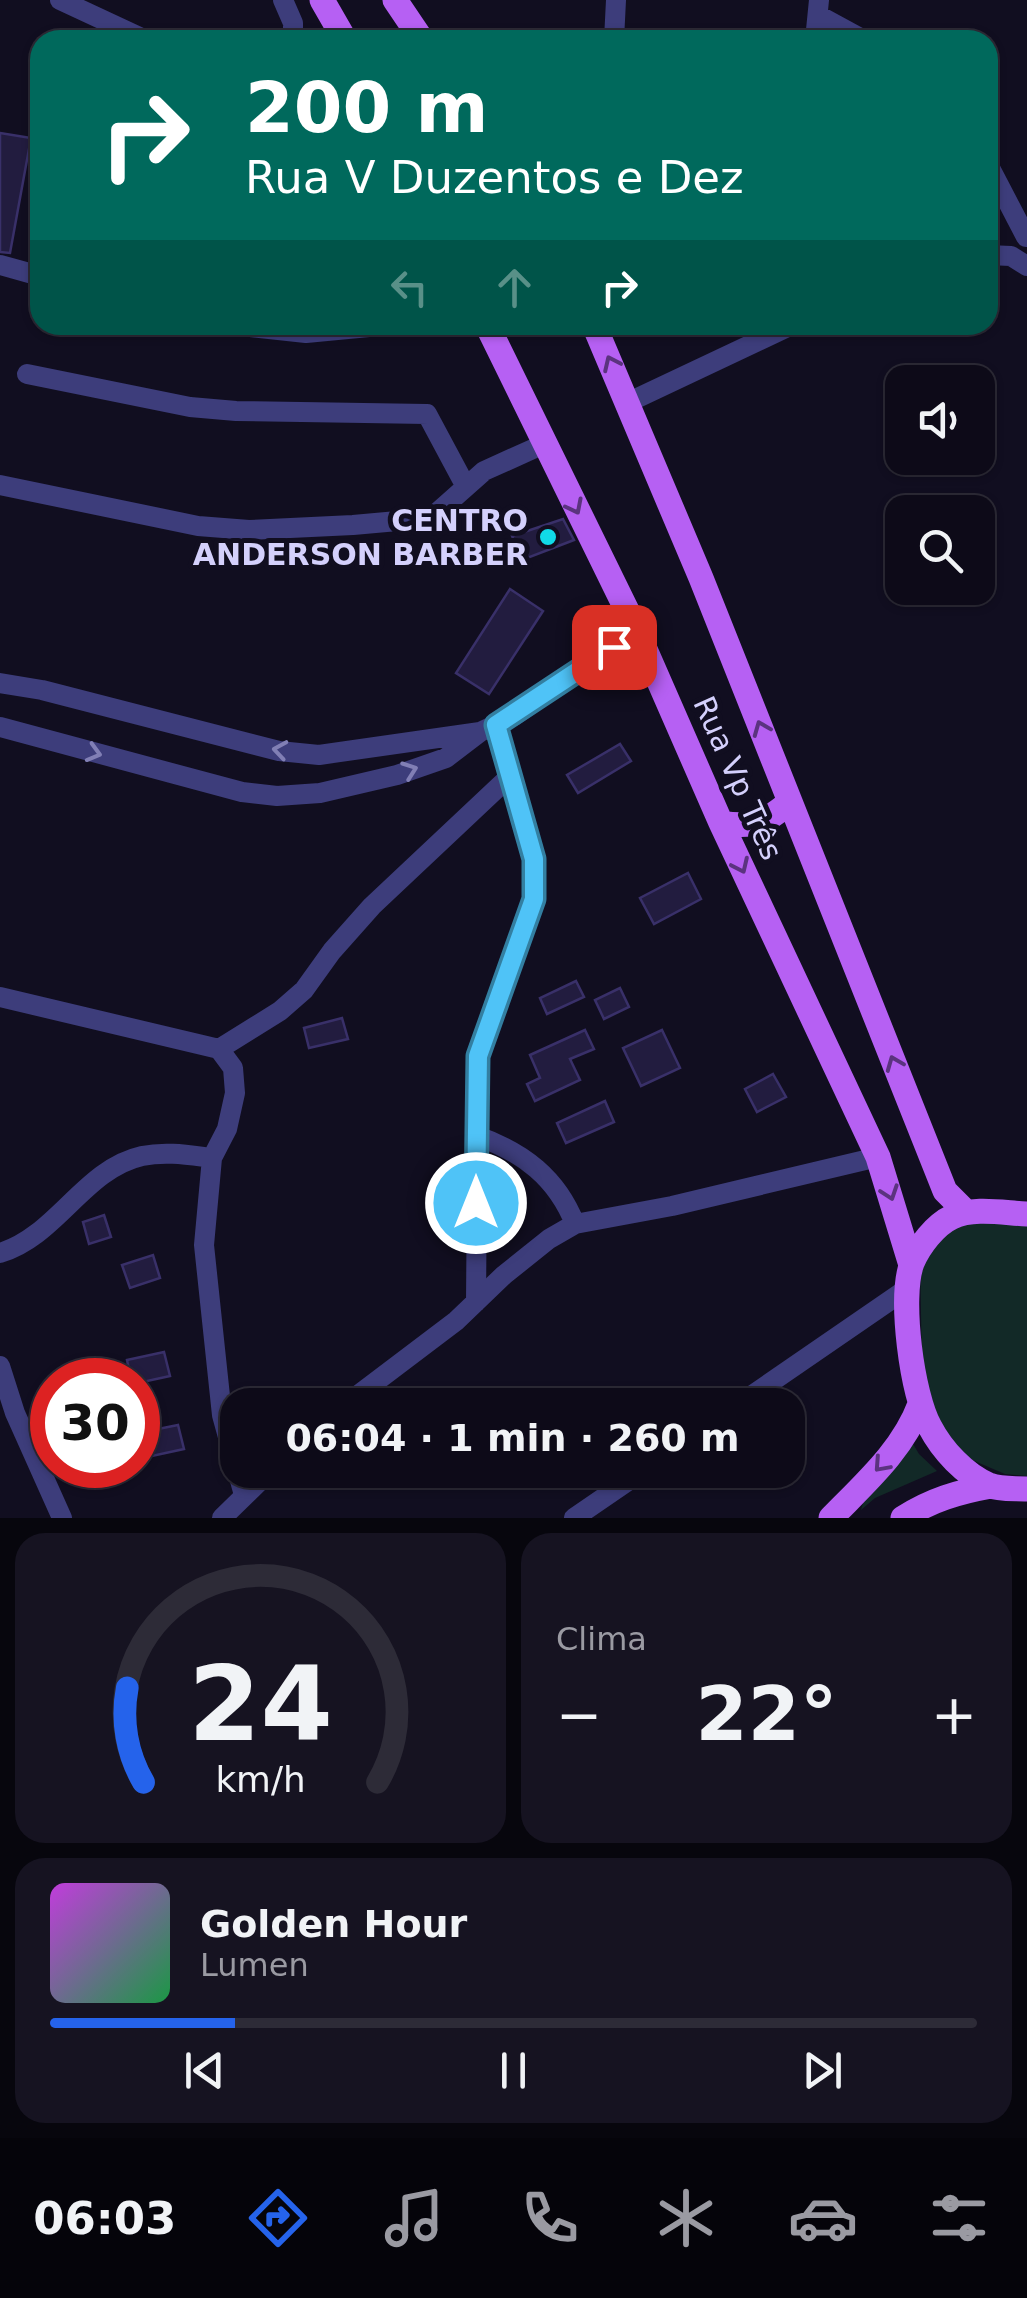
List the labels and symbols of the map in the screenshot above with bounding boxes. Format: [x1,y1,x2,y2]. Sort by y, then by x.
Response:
one-way arrow [604,355,624,373]
one-way arrow [563,497,582,515]
place label: CENTRO ANDERSON BARBER [193,503,528,572]
marker: CENTRO ANDERSON BARBER [537,526,559,548]
pin [572,605,657,690]
street label: Rua Vp Três [686,691,790,865]
one-way arrow [752,721,772,738]
one-way arrow [272,740,288,761]
one-way arrow [85,741,102,762]
one-way arrow [401,761,418,782]
one-way arrow [729,855,749,873]
one-way arrow [886,1055,906,1073]
position arrow [424,1151,528,1255]
one-way arrow [879,1184,899,1201]
speed limit sign: 30 [30,1358,160,1488]
one-way arrow [875,1453,893,1472]

